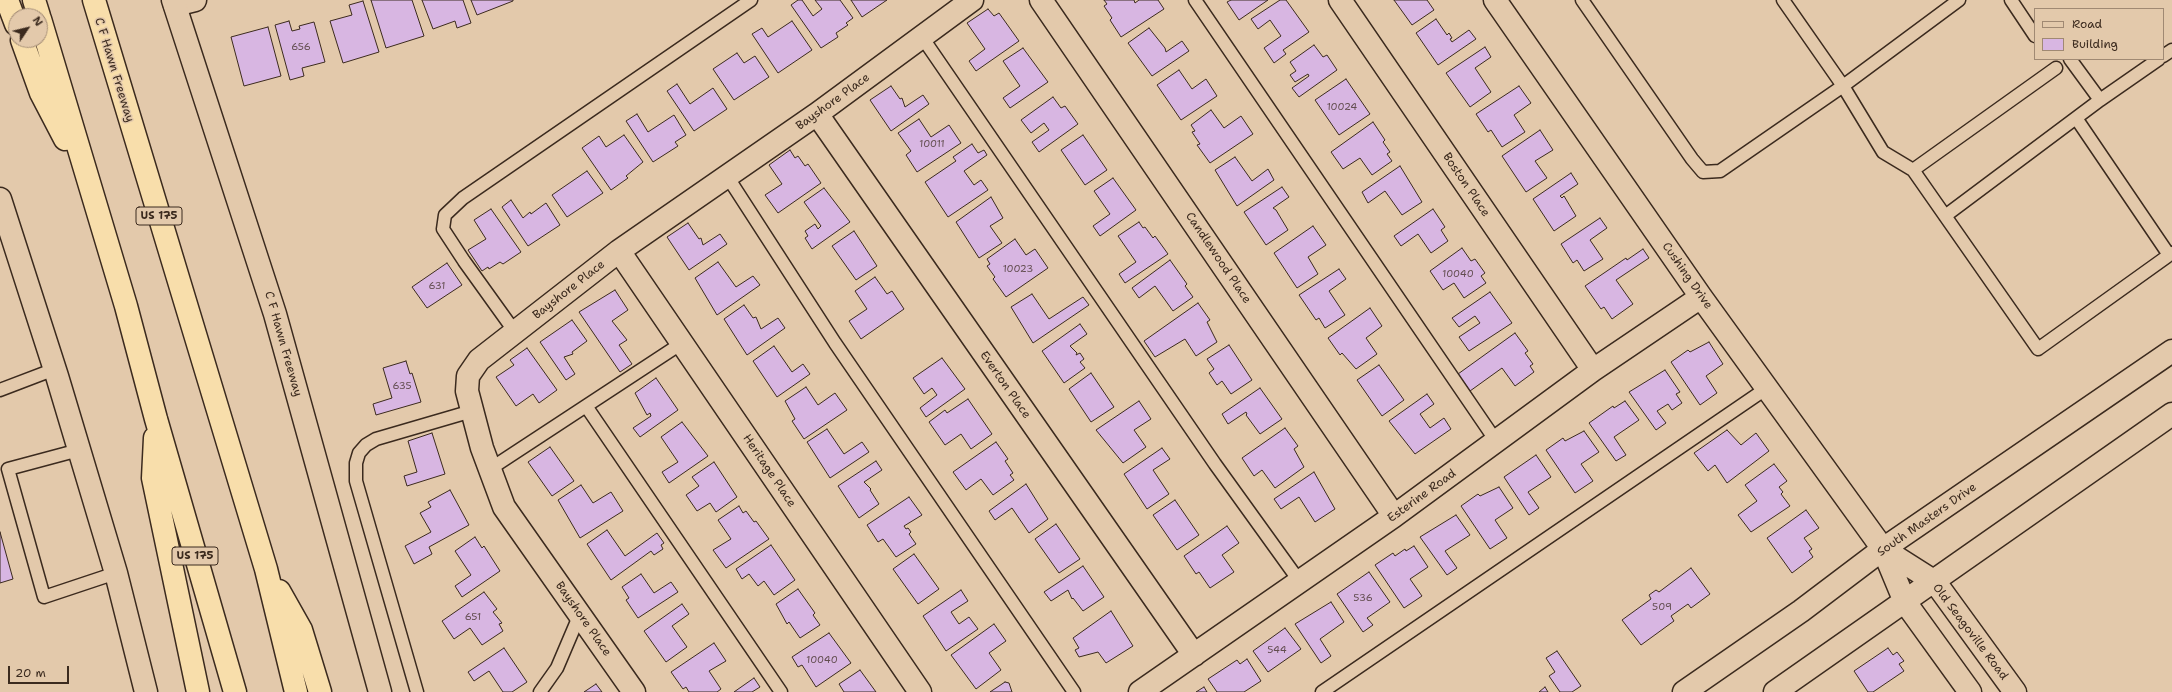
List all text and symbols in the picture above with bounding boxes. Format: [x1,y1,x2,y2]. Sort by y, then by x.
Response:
north arrow [8,8,48,48]
legend [2034,8,2164,60]
text: N [29,14,46,29]
street label: C F Hawn Freeway [91,16,137,124]
text: Road [2072,16,2102,32]
text: Building [2072,36,2118,52]
house number: 656 [291,41,311,53]
street label: Bayshore Place [793,70,873,134]
house number: 10024 [1327,101,1357,113]
house number: 10011 [919,138,945,150]
street label: Boston Place [1439,150,1493,220]
road number: US 175 [136,207,182,225]
street label: Candlewood Place [1182,210,1254,306]
street label: Cushing Drive [1659,240,1715,312]
street label: Bayshore Place [530,257,608,323]
house number: 10023 [1003,263,1033,275]
house number: 10040 [1442,268,1474,280]
house number: 631 [428,280,446,292]
street label: C F Hawn Freeway [261,290,305,398]
street label: Everton Place [976,348,1034,422]
house number: 635 [392,380,412,392]
street label: Heritage Place [739,432,799,510]
street label: Esterine Road [1385,466,1459,526]
street label: South Masters Drive [1875,480,1979,560]
road number: US 175 [172,547,218,565]
street label: Bayshore Place [552,579,614,659]
street label: Old Seagoville Road [1929,581,2011,683]
house number: 536 [1353,592,1373,604]
house number: 509 [1652,601,1672,613]
house number: 651 [465,611,481,623]
house number: 544 [1267,644,1287,656]
house number: 10040 [806,654,838,666]
scale bar [10,658,71,684]
text: 20 m [15,665,46,681]

